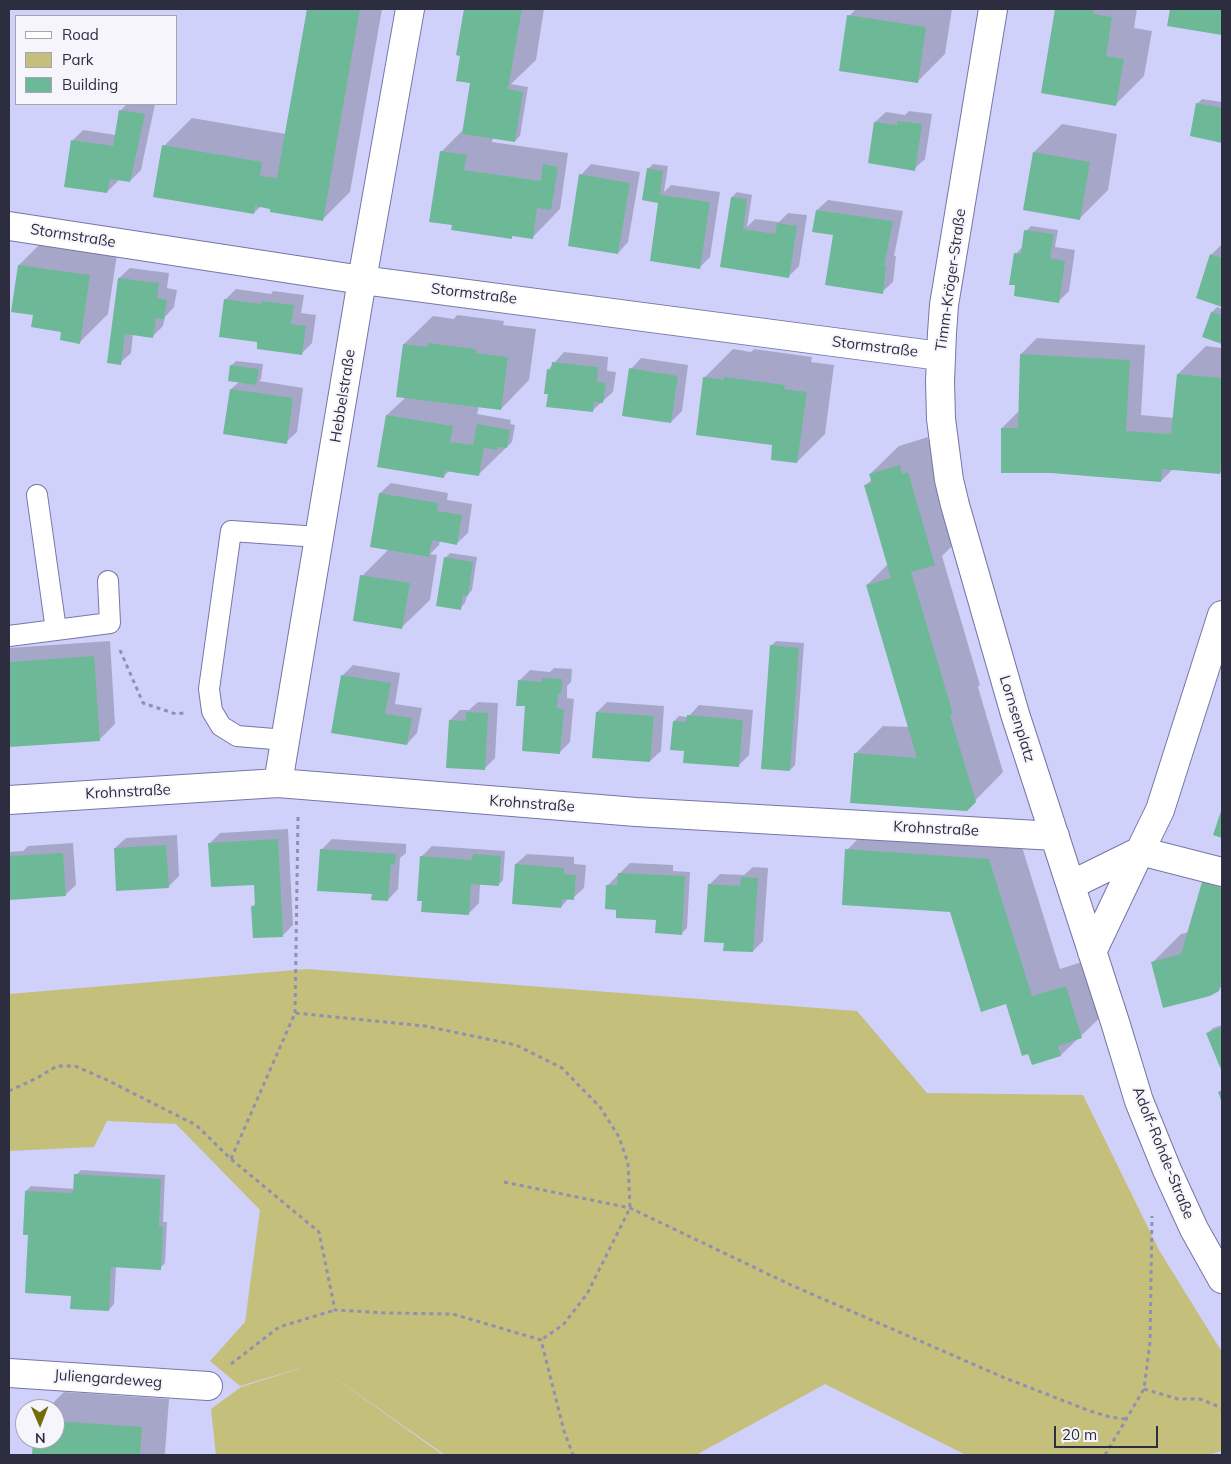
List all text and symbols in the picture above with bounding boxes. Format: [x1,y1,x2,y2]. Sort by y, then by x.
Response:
legend [15,15,178,105]
text: Road [62,25,99,44]
text: Park [62,50,94,69]
text: Building [62,75,118,94]
street label: Timm-Kröger-Straße [932,208,970,352]
street label: Stormstraße [29,220,117,252]
street label: Stormstraße [430,280,518,308]
street label: Stormstraße [831,333,919,361]
street label: Hebbelstraße [327,348,359,444]
street label: Lornsenplatz [995,673,1039,765]
street label: Krohnstraße [85,781,171,803]
street label: Krohnstraße [489,792,575,816]
street label: Krohnstraße [893,818,979,840]
street label: Adolf-Rohde-Straße [1128,1084,1198,1222]
street label: Juliengardeweg [53,1366,163,1392]
north arrow [15,1399,65,1449]
scale bar [1056,1416,1160,1448]
text: 20 m [1062,1425,1097,1444]
text: N [35,1429,46,1447]

